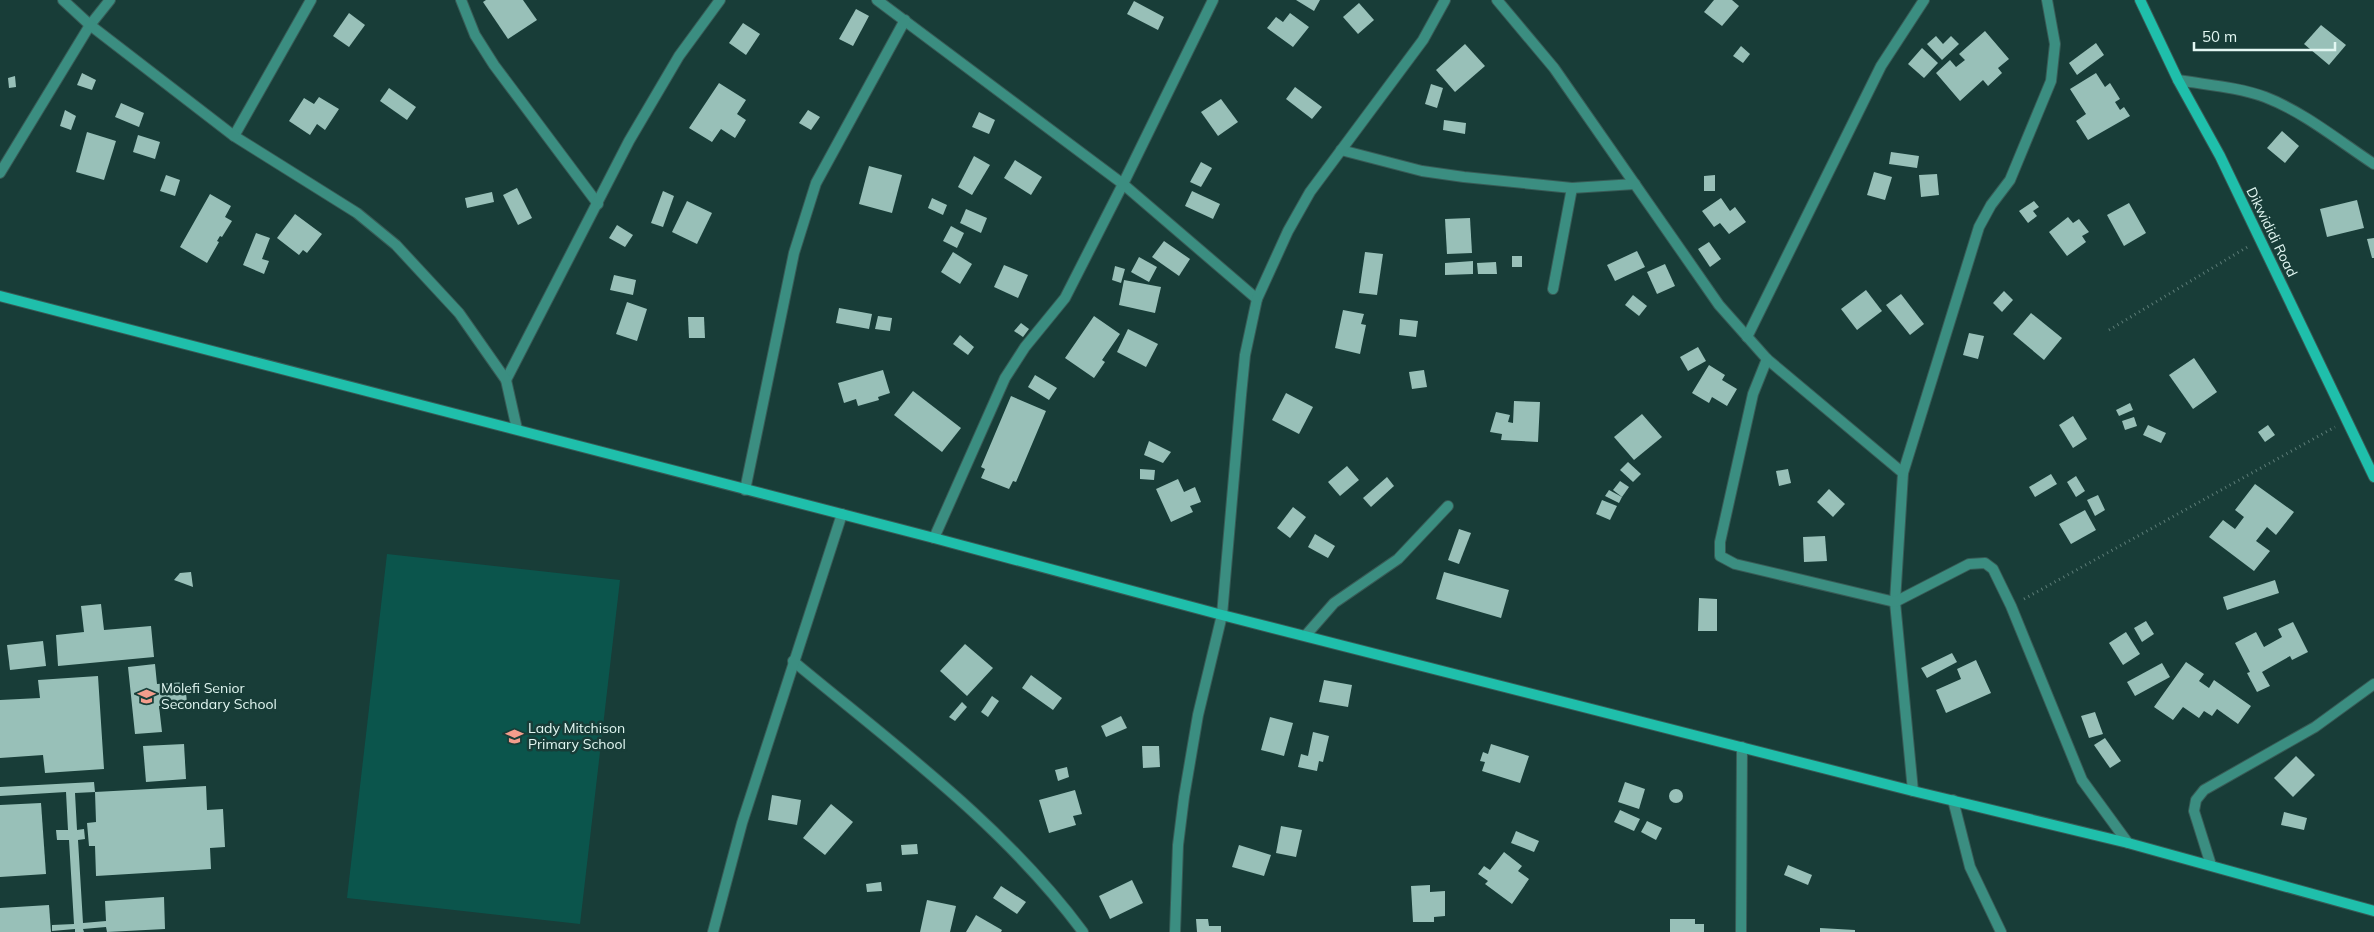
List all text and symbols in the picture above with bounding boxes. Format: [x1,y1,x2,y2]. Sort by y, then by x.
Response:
scale bar [2194,20,2335,52]
text: 50 m [2202,27,2237,46]
street label: Dikwididi Road [2242,184,2302,280]
place label: Molefi Senior Secondary School [161,679,277,713]
school or university icon: Molefi Senior Secondary School [137,686,157,706]
place label: Lady Mitchison Primary School [528,719,626,753]
school or university icon: Lady Mitchison Primary School [504,726,524,746]

